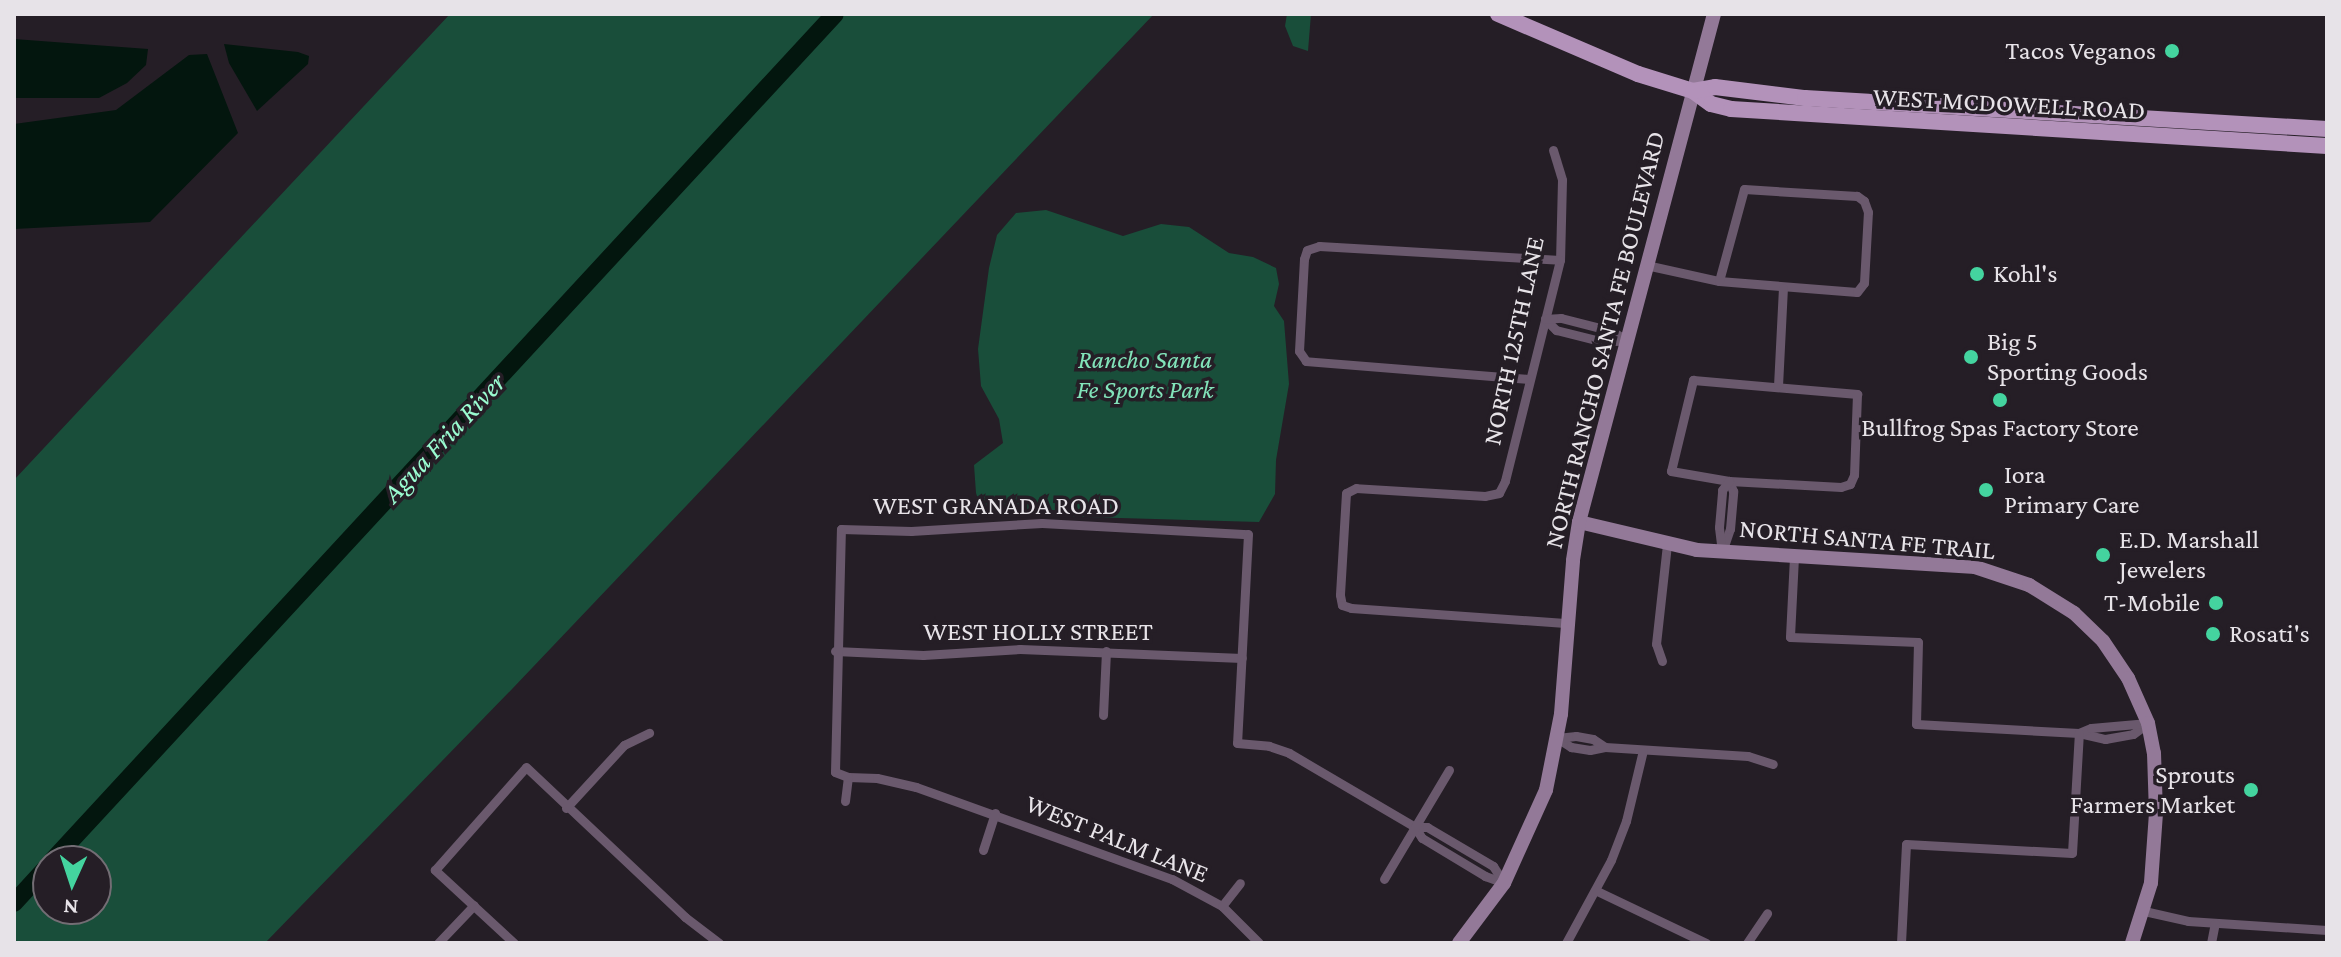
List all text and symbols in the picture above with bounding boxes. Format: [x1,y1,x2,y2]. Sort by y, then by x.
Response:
place label: Tacos Veganos [2005,35,2156,67]
marker: Tacos Veganos [2163,42,2181,60]
street label: WEST MCDOWELL ROAD [1872,81,2146,127]
street label: NORTH RANCHO SANTA FE BOULEVARD [1538,128,1672,552]
street label: NORTH 125TH LANE [1477,234,1551,448]
place label: Kohl's [1993,258,2057,290]
marker: Kohl's [1968,265,1986,283]
place label: Big 5 Sporting Goods [1987,326,2148,388]
park label: Rancho Santa Fe Sports Park [1076,344,1214,406]
marker: Big 5 Sporting Goods [1962,348,1980,366]
water label: Agua Fria River [375,366,513,510]
marker: Bullfrog Spas Factory Store [1991,391,2009,409]
place label: Bullfrog Spas Factory Store [1861,412,2139,444]
place label: Iora Primary Care [2004,459,2140,520]
marker: Iora Primary Care [1975,479,1997,501]
street label: WEST GRANADA ROAD [873,490,1119,522]
street label: NORTH SANTA FE TRAIL [1738,513,1996,567]
place label: E.D. Marshall Jewelers [2119,524,2259,586]
marker: E.D. Marshall Jewelers [2094,546,2112,564]
place label: T-Mobile [2104,587,2200,619]
marker: T-Mobile [2207,594,2225,612]
street label: WEST HOLLY STREET [923,616,1153,648]
place label: Rosati's [2229,618,2310,650]
marker: Rosati's [2204,625,2222,643]
place label: Sprouts Farmers Market [2070,759,2235,820]
marker: Sprouts Farmers Market [2242,781,2260,799]
street label: WEST PALM LANE [1021,788,1213,890]
north arrow [32,845,112,925]
text: N [63,895,79,920]

